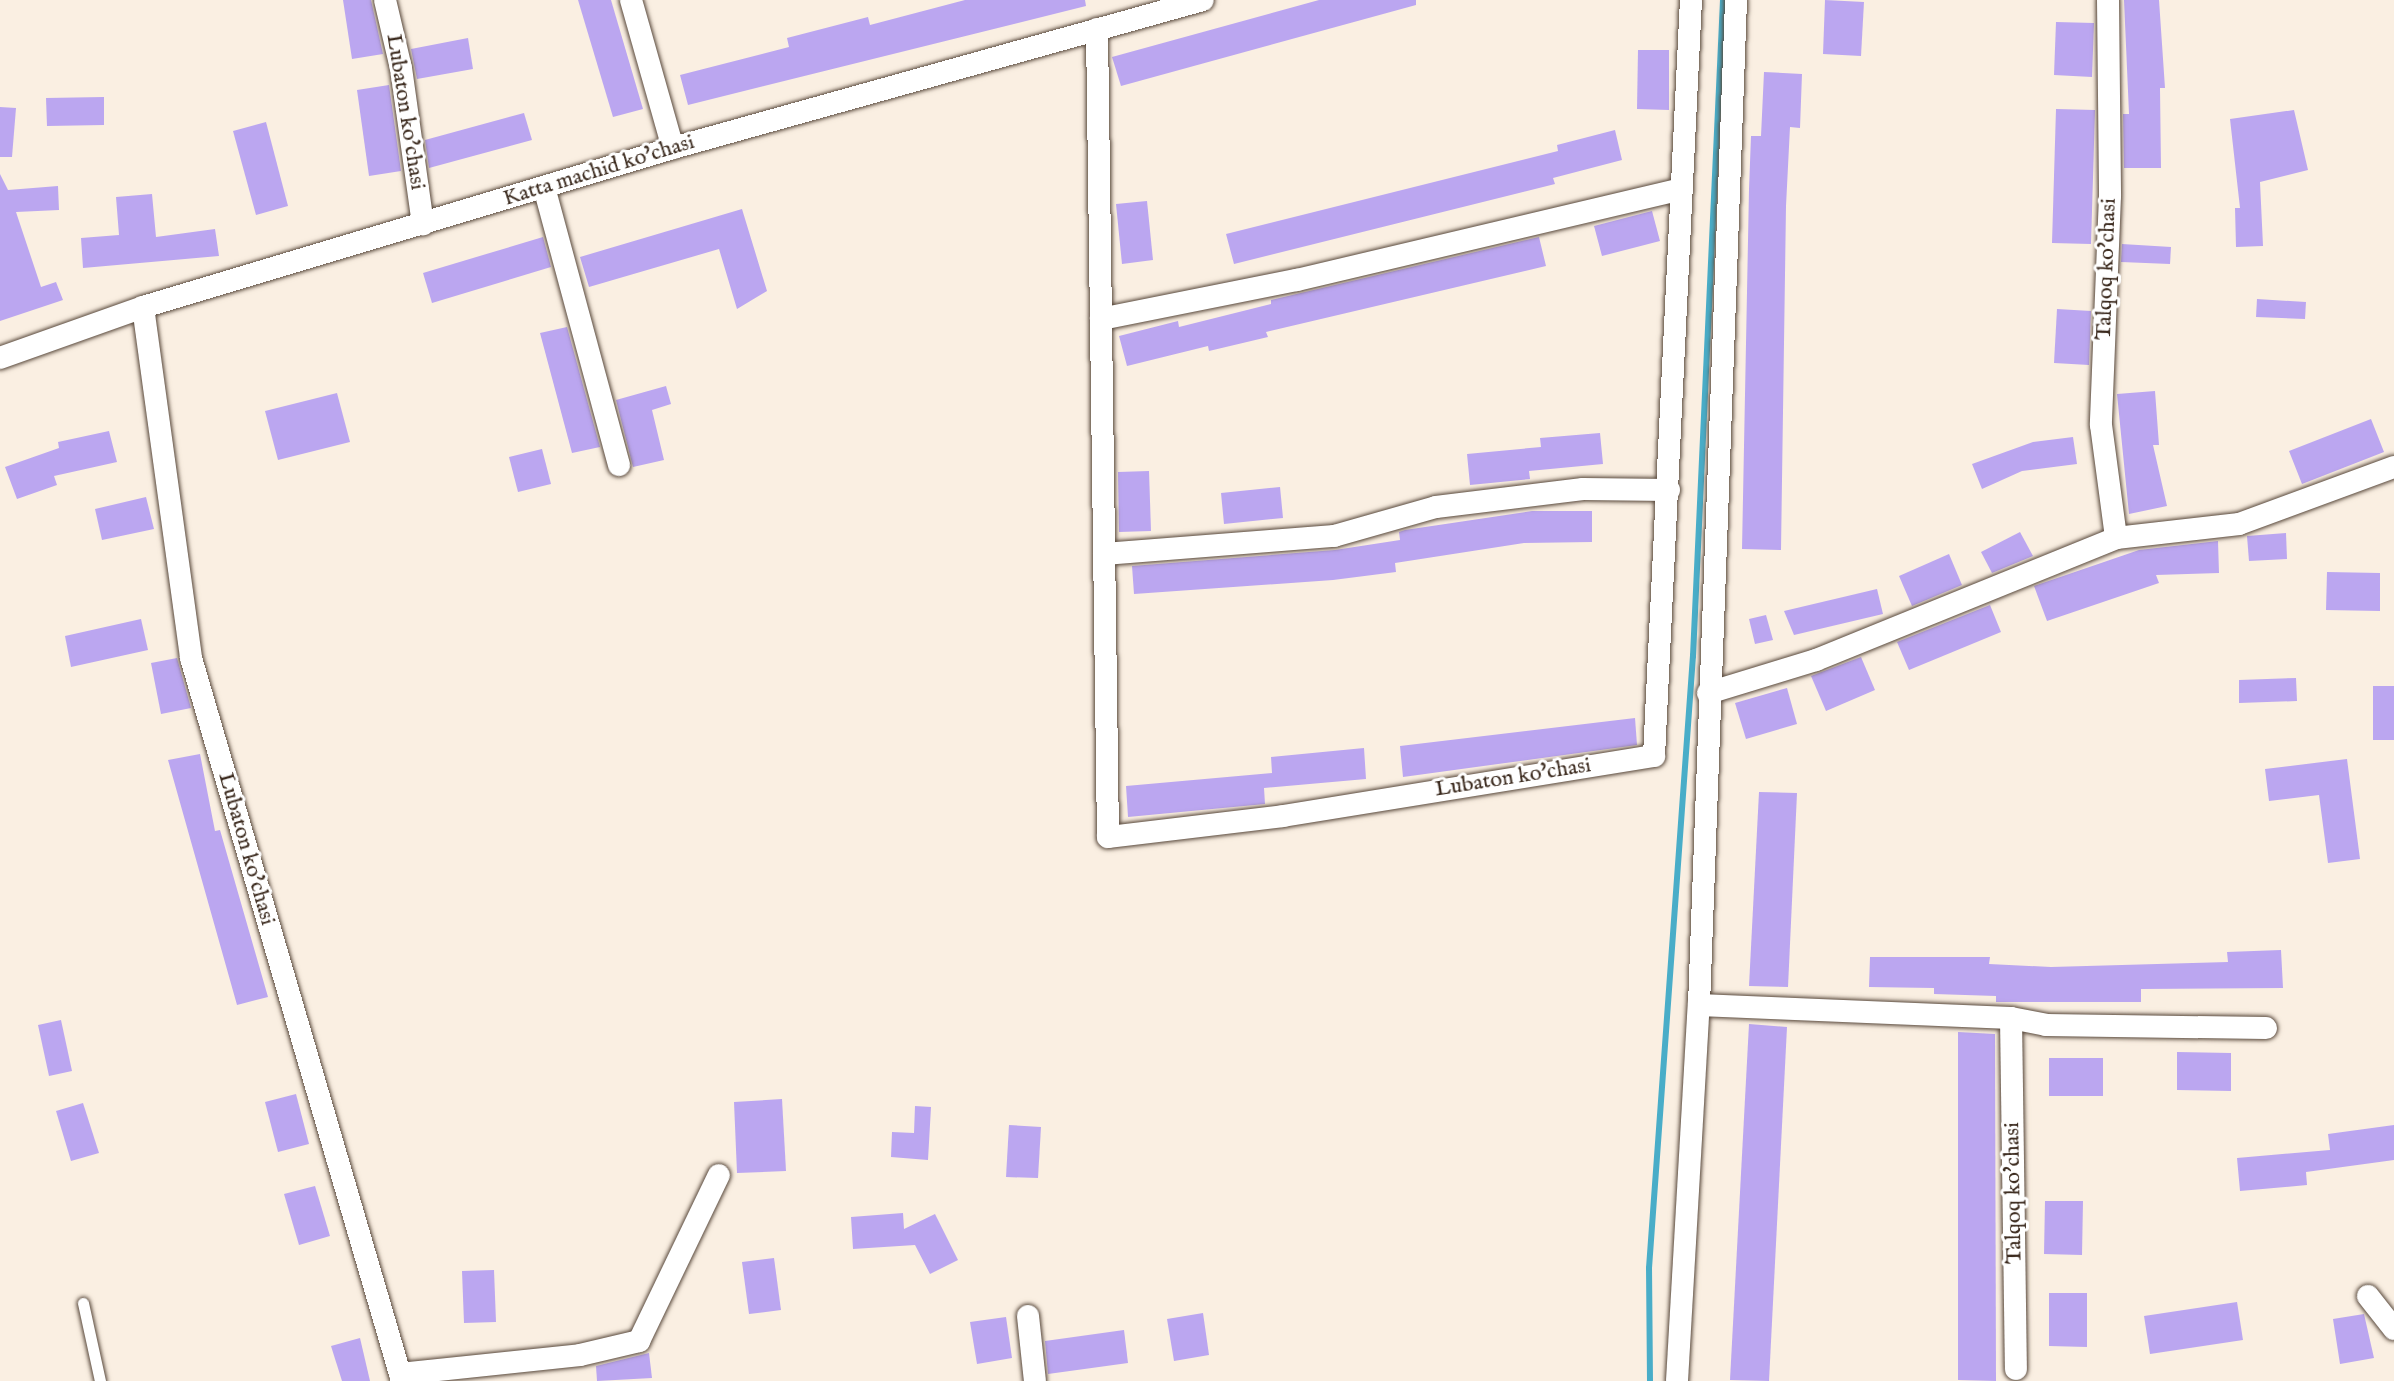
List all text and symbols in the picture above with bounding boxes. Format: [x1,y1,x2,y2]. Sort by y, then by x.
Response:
street label: Lubaton ko'chasi [380,32,430,192]
street label: Katta machid ko'chasi [500,129,698,213]
street label: Talqoq ko'chasi [2091,198,2123,340]
street label: Lubaton ko'chasi [1433,753,1593,803]
street label: Lubaton ko'chasi [212,770,280,928]
street label: Talqoq ko'chasi [2000,1122,2028,1264]

